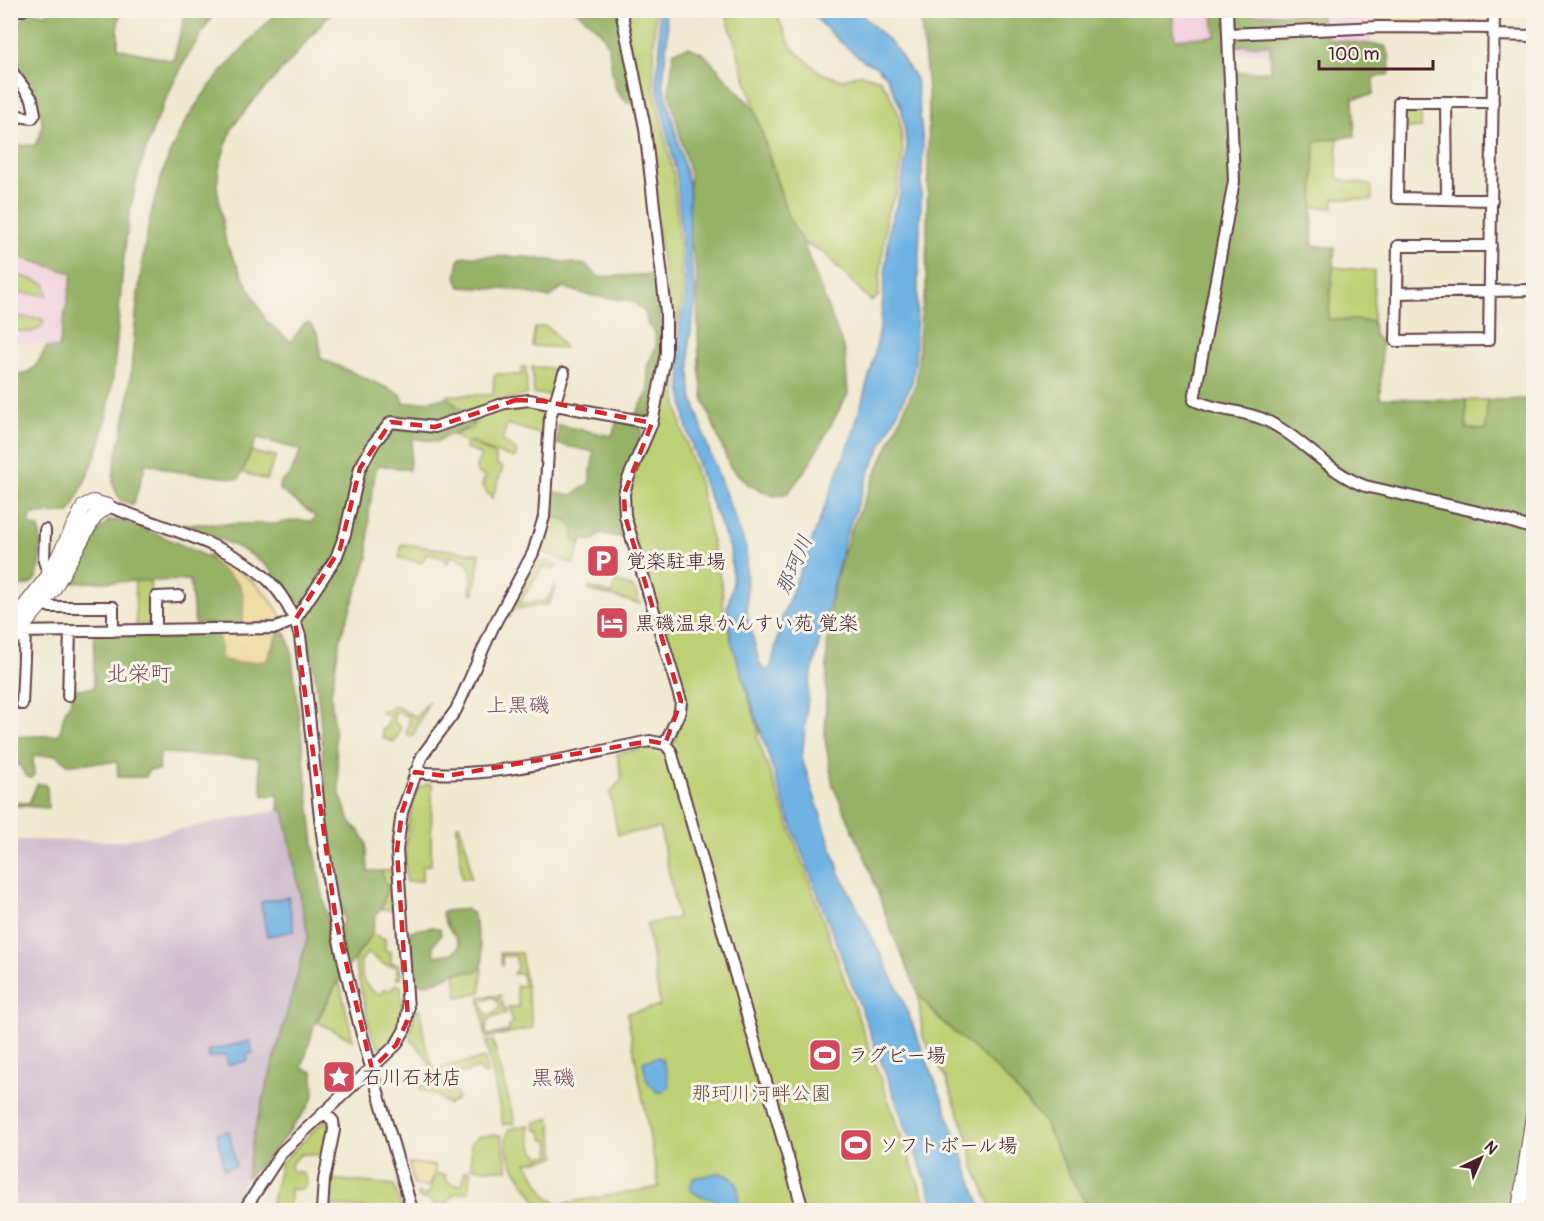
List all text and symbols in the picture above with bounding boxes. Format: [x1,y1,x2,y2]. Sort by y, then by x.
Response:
scale bar [1319,33,1433,71]
text: 100 m [1328,43,1380,66]
water label: 那珂川 [770,531,819,599]
parking icon: 覚楽駐車場 [585,543,621,579]
place label: 覚楽駐車場 [626,549,726,574]
hotel icon: 黒磯温泉かんすい苑 覚楽 [594,605,630,641]
place label: 黒磯温泉かんすい苑 覚楽 [635,611,858,636]
district label: 北栄町 [106,660,172,688]
district label: 上黒磯 [487,692,550,719]
sports icon: ラグビー場 [807,1037,843,1073]
place label: ラグビー場 [848,1043,946,1068]
place icon: 石川石材店 [321,1059,357,1095]
district label: 黒磯 [531,1064,575,1092]
place label: 石川石材店 [362,1065,462,1090]
park label: 那珂川河畔公園 [691,1081,831,1106]
sports icon: ソフトボール場 [838,1127,874,1163]
north arrow [1451,1128,1511,1188]
place label: ソフトボール場 [879,1133,1018,1158]
text: N [1480,1137,1502,1159]

